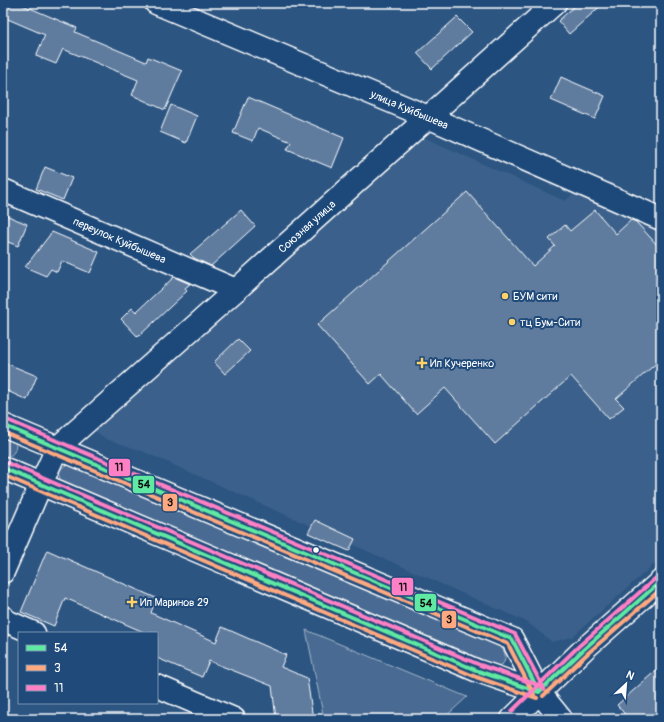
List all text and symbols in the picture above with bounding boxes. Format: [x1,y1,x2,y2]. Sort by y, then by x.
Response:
street label: улица Куйбышева [368,87,450,132]
street label: Союзная улица [276,198,338,256]
street label: переулок Куйбышева [71,215,168,266]
place label: БУМ сити [513,290,558,303]
marker: БУМ сити [500,291,510,301]
place label: тц Бум-Сити [520,316,580,329]
marker: тц Бум-Сити [507,317,517,327]
place label: Ип Кучеренко [430,357,494,370]
marker: Ип Кучеренко [417,358,427,368]
line badge: 11 [108,458,131,477]
text: 11 [115,461,123,474]
line badge: 54 [132,475,155,494]
text: 54 [138,478,151,491]
line badge: 3 [162,493,178,512]
text: 3 [167,496,173,509]
unlabelled marker [311,545,321,555]
line badge: 11 [391,577,414,596]
text: 11 [399,581,407,594]
line badge: 54 [414,593,437,612]
place label: Ип Маринов 29 [140,596,209,609]
marker: Ип Маринов 29 [127,597,137,607]
text: 54 [420,597,433,610]
line badge: 3 [441,610,457,629]
text: 3 [446,613,452,626]
legend [18,632,158,704]
text: 54 [54,641,68,656]
text: 3 [54,661,61,676]
north arrow [606,664,646,704]
text: N [624,668,637,683]
text: 11 [54,681,63,696]

